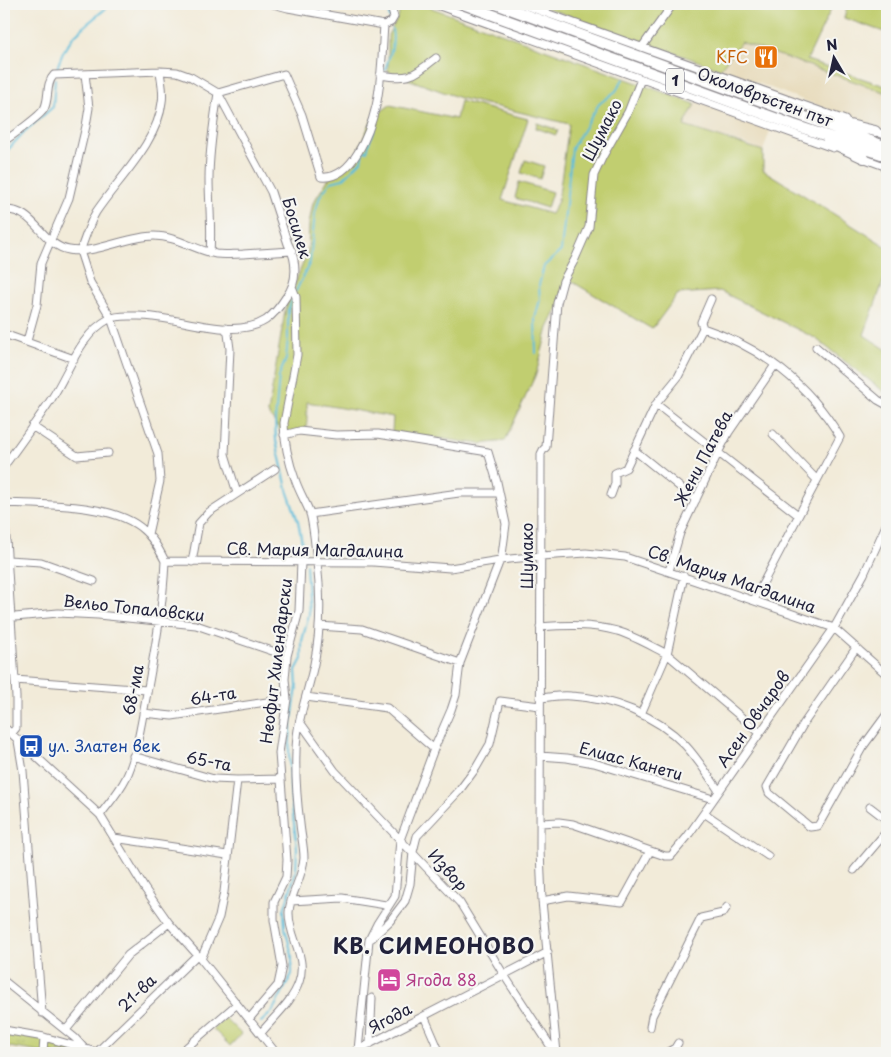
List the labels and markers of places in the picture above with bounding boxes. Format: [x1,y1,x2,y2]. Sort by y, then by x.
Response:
place label: KFC [716,44,748,68]
restaurant icon: KFC [753,44,779,70]
bus stop icon: ул. Златен век [18,733,44,759]
place label: ул. Златен век [48,733,161,757]
hotel icon: Ягода 88 [376,967,402,993]
place label: Ягода 88 [406,967,477,991]

